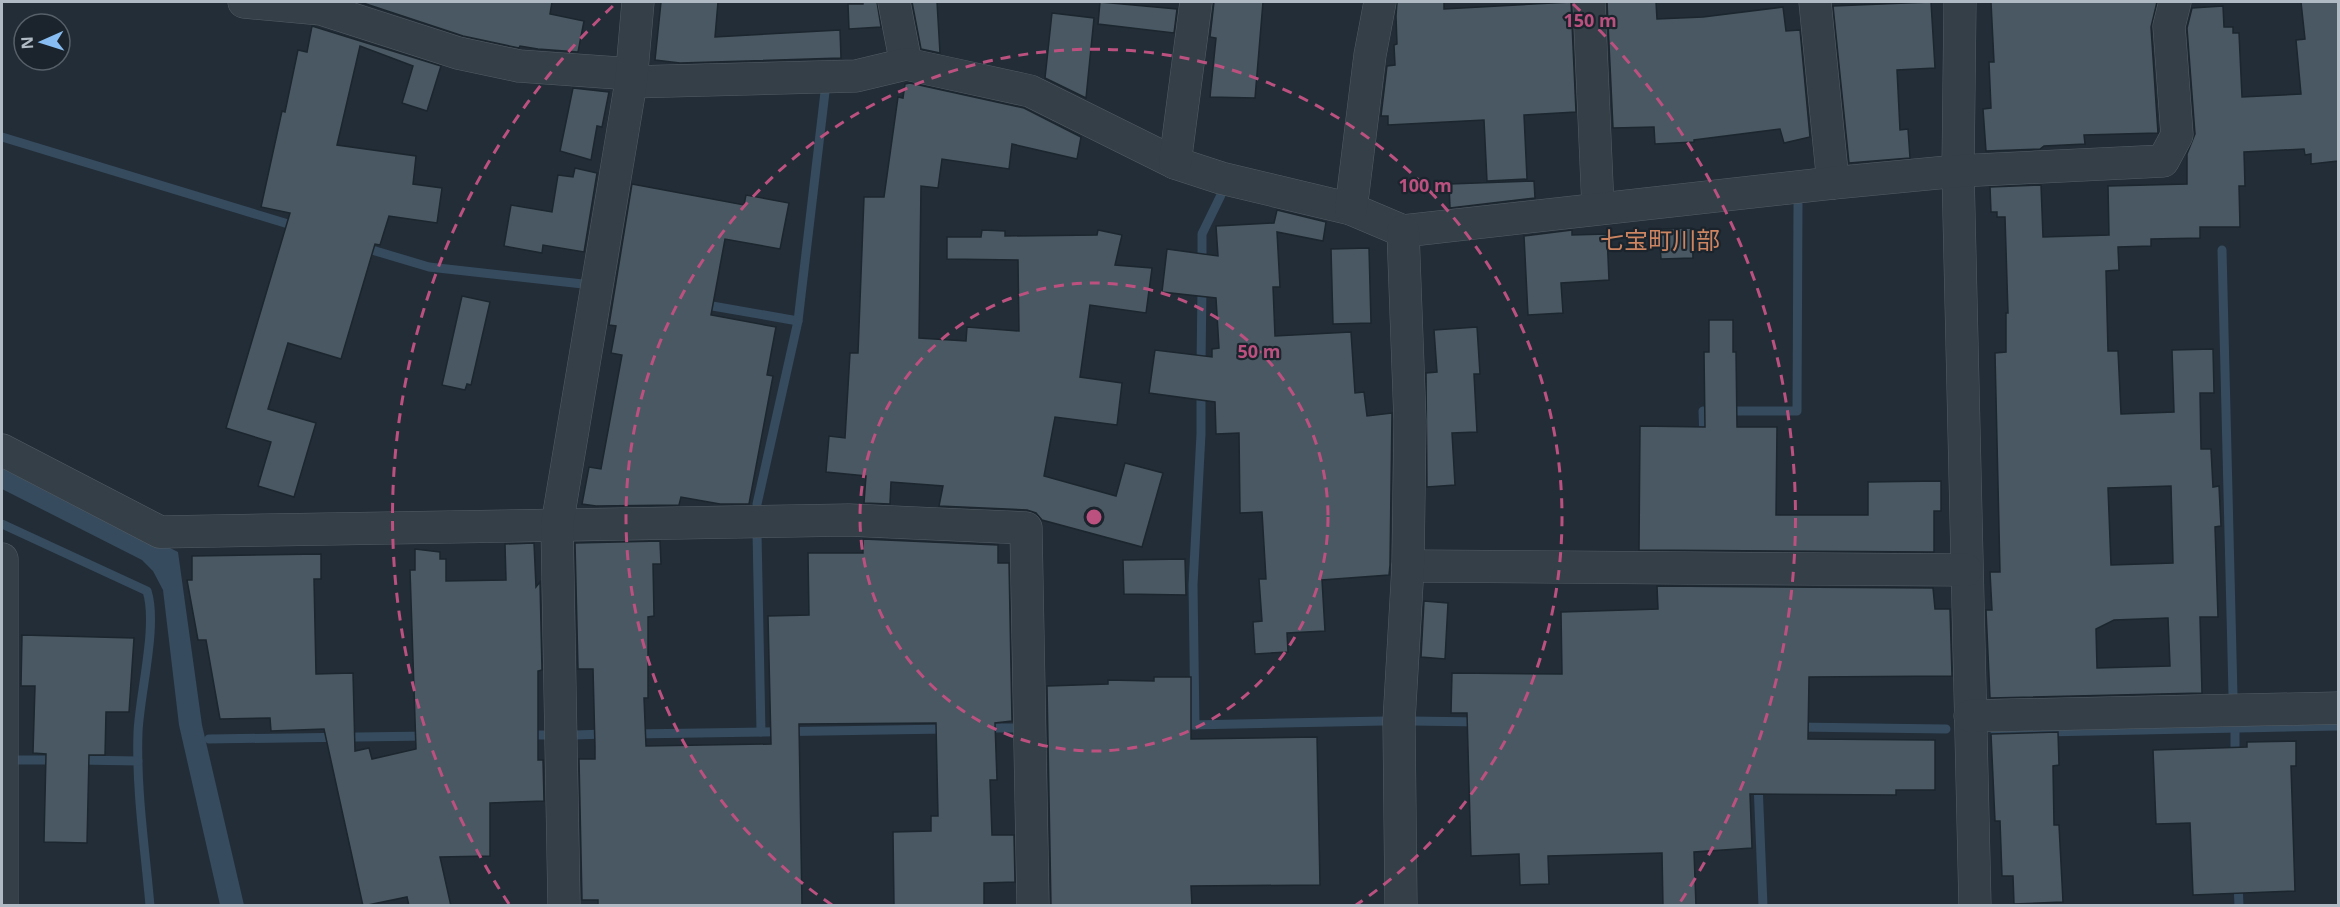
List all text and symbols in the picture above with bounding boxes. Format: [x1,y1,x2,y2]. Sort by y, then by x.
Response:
text: 150 m [1563,8,1617,32]
north arrow [12,12,72,72]
text: N [16,36,38,50]
text: 100 m [1398,173,1452,197]
district label: 七宝町川部 [1600,223,1720,256]
text: 50 m [1238,339,1280,363]
centre of rings [1084,507,1104,527]

